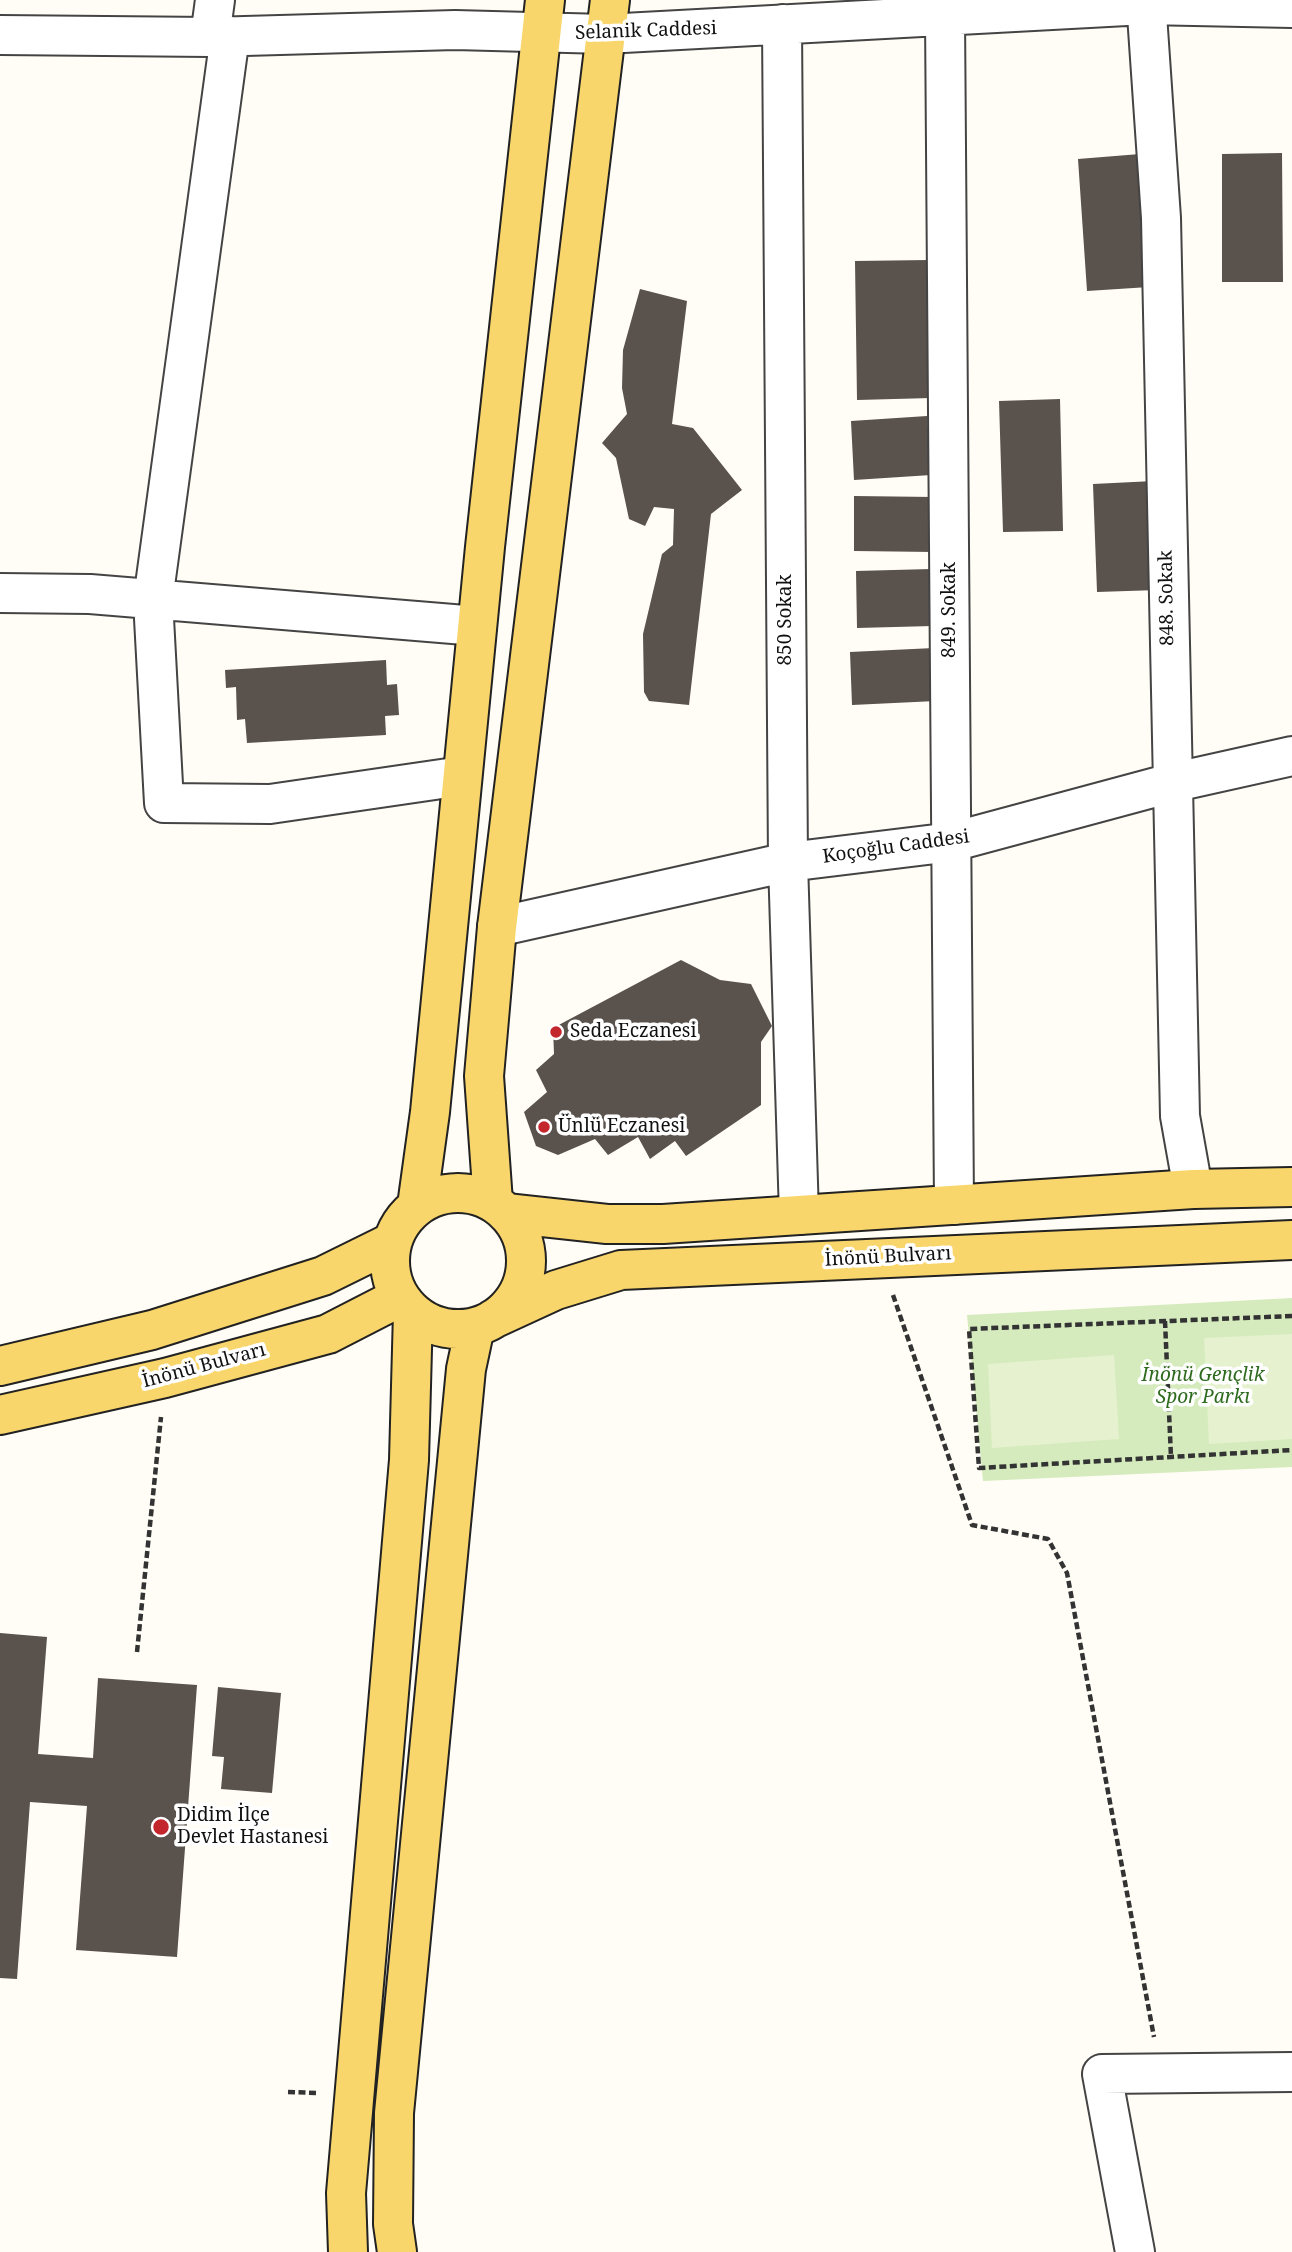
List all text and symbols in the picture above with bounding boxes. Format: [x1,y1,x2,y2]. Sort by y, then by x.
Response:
street label: Selanik Caddesi [575,17,717,45]
street label: 848. Sokak [1155,550,1179,646]
street label: 849. Sokak [939,562,961,658]
street label: 850 Sokak [775,574,797,666]
street label: Koçoğlu Caddesi [821,825,971,869]
place label: Seda Eczanesi [570,1021,696,1043]
marker: Seda Eczanesi [548,1024,564,1040]
place label: Ünlü Eczanesi [558,1116,685,1138]
marker: Ünlü Eczanesi [536,1119,552,1135]
street label: İnönü Bulvarı [824,1242,952,1272]
street label: İnönü Bulvarı [140,1339,268,1393]
park label: İnönü Gençlik Spor Parkı [1142,1365,1264,1409]
place label: Didim İlçe Devlet Hastanesi [177,1805,328,1849]
marker: Didim İlçe Devlet Hastanesi [151,1817,171,1837]

